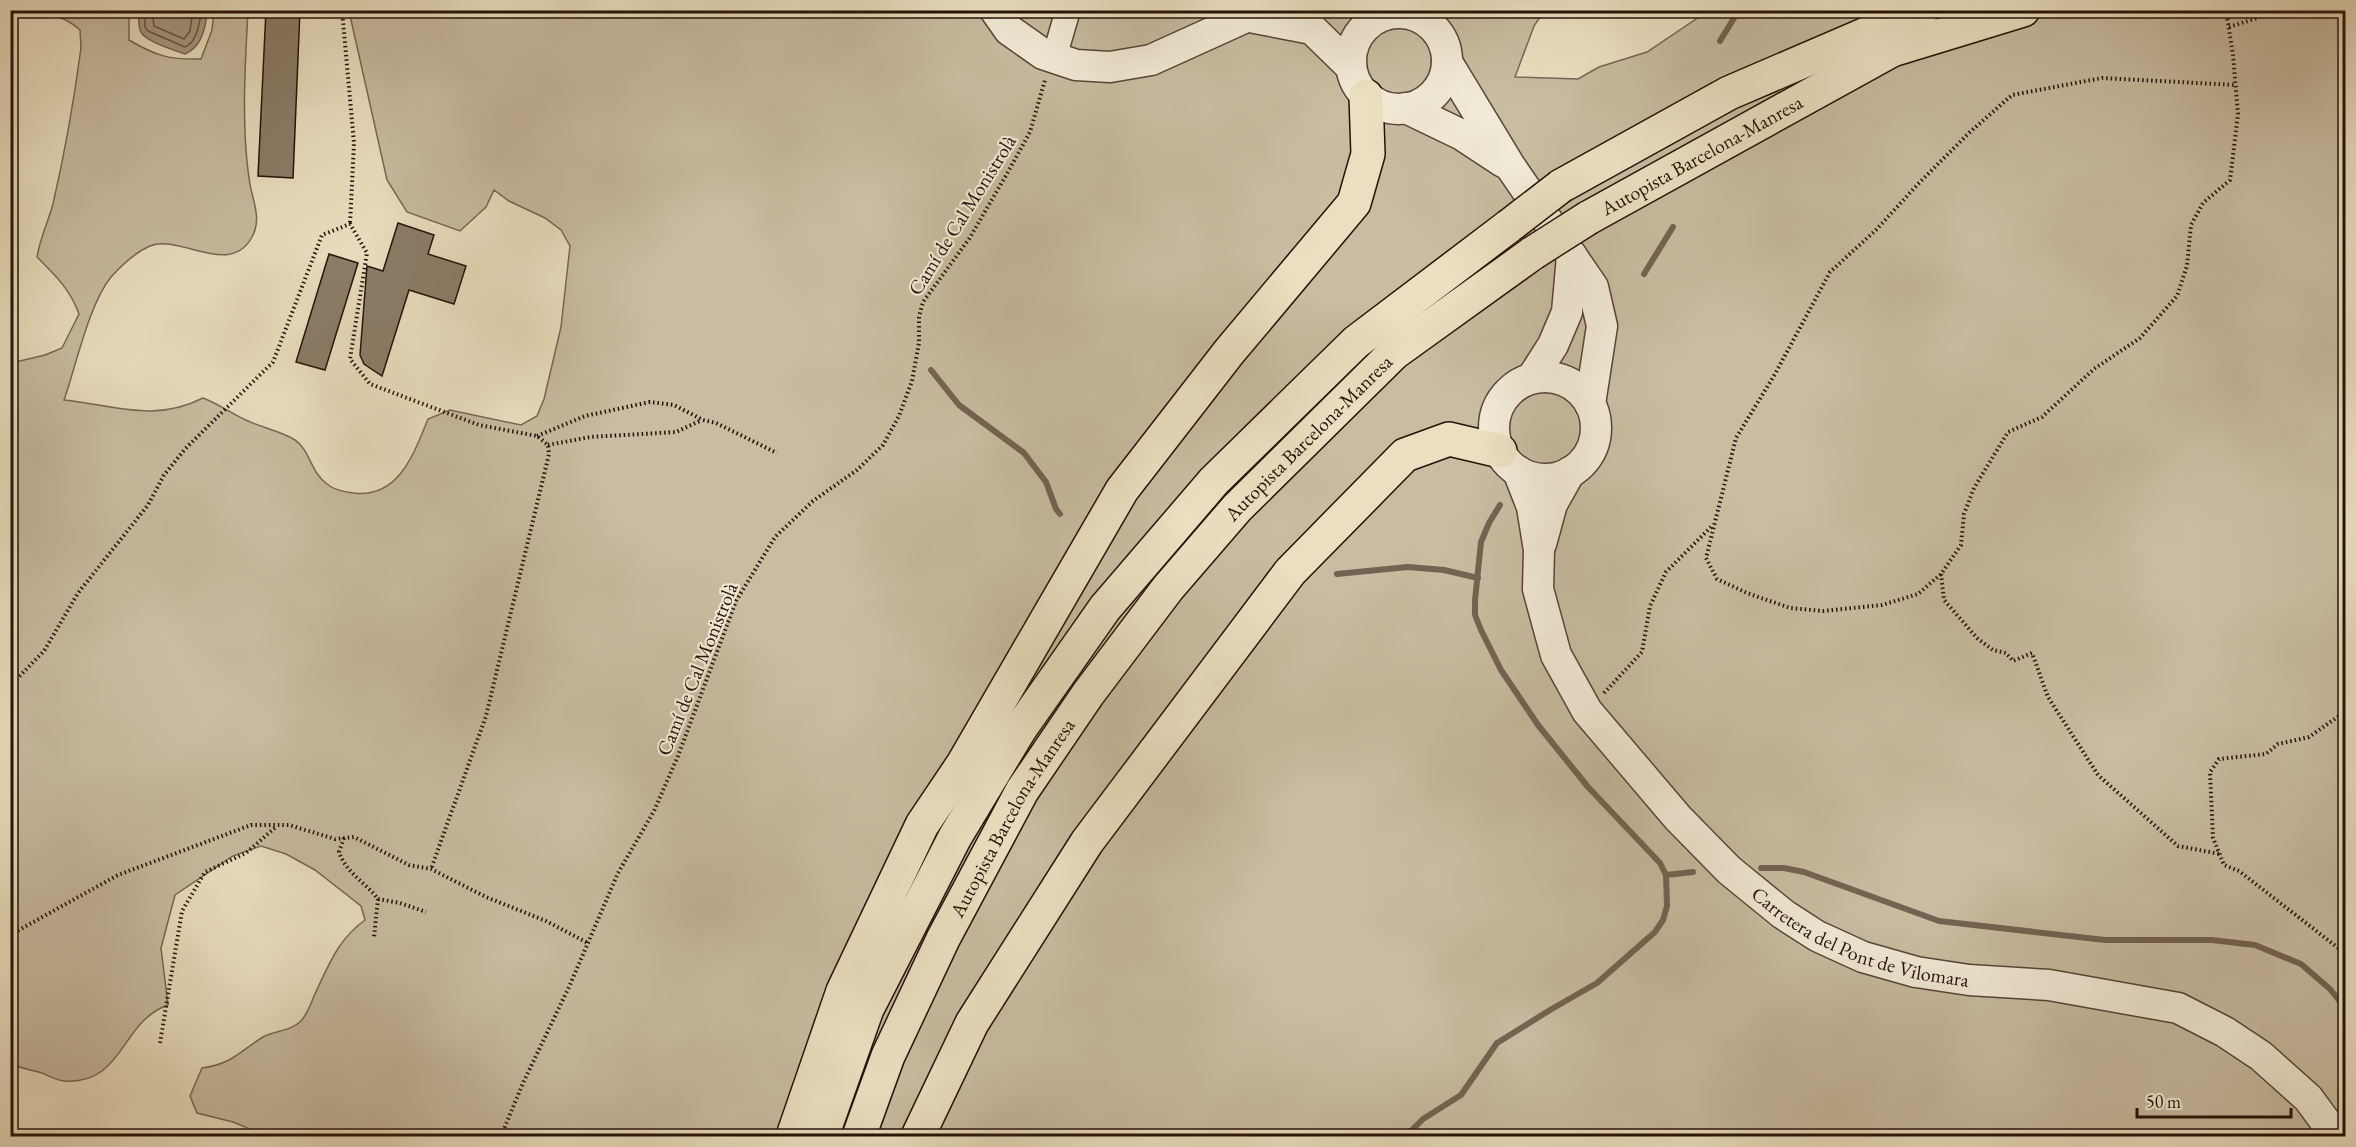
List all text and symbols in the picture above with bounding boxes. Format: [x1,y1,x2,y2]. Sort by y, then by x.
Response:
street label: Autopista Barcelona-Manresa [1596,89,1807,222]
street label: Camí de Cal Monistrolà [902,130,1022,300]
street label: Autopista Barcelona-Manresa [1218,349,1398,527]
street label: Camí de Cal Monistrolà [650,579,744,759]
street label: Autopista Barcelona-Manresa [943,713,1081,923]
street label: Carretera del Pont de Vilomara [1746,881,1971,993]
scale bar [2137,1081,2292,1119]
text: 50 m [2146,1090,2181,1113]

